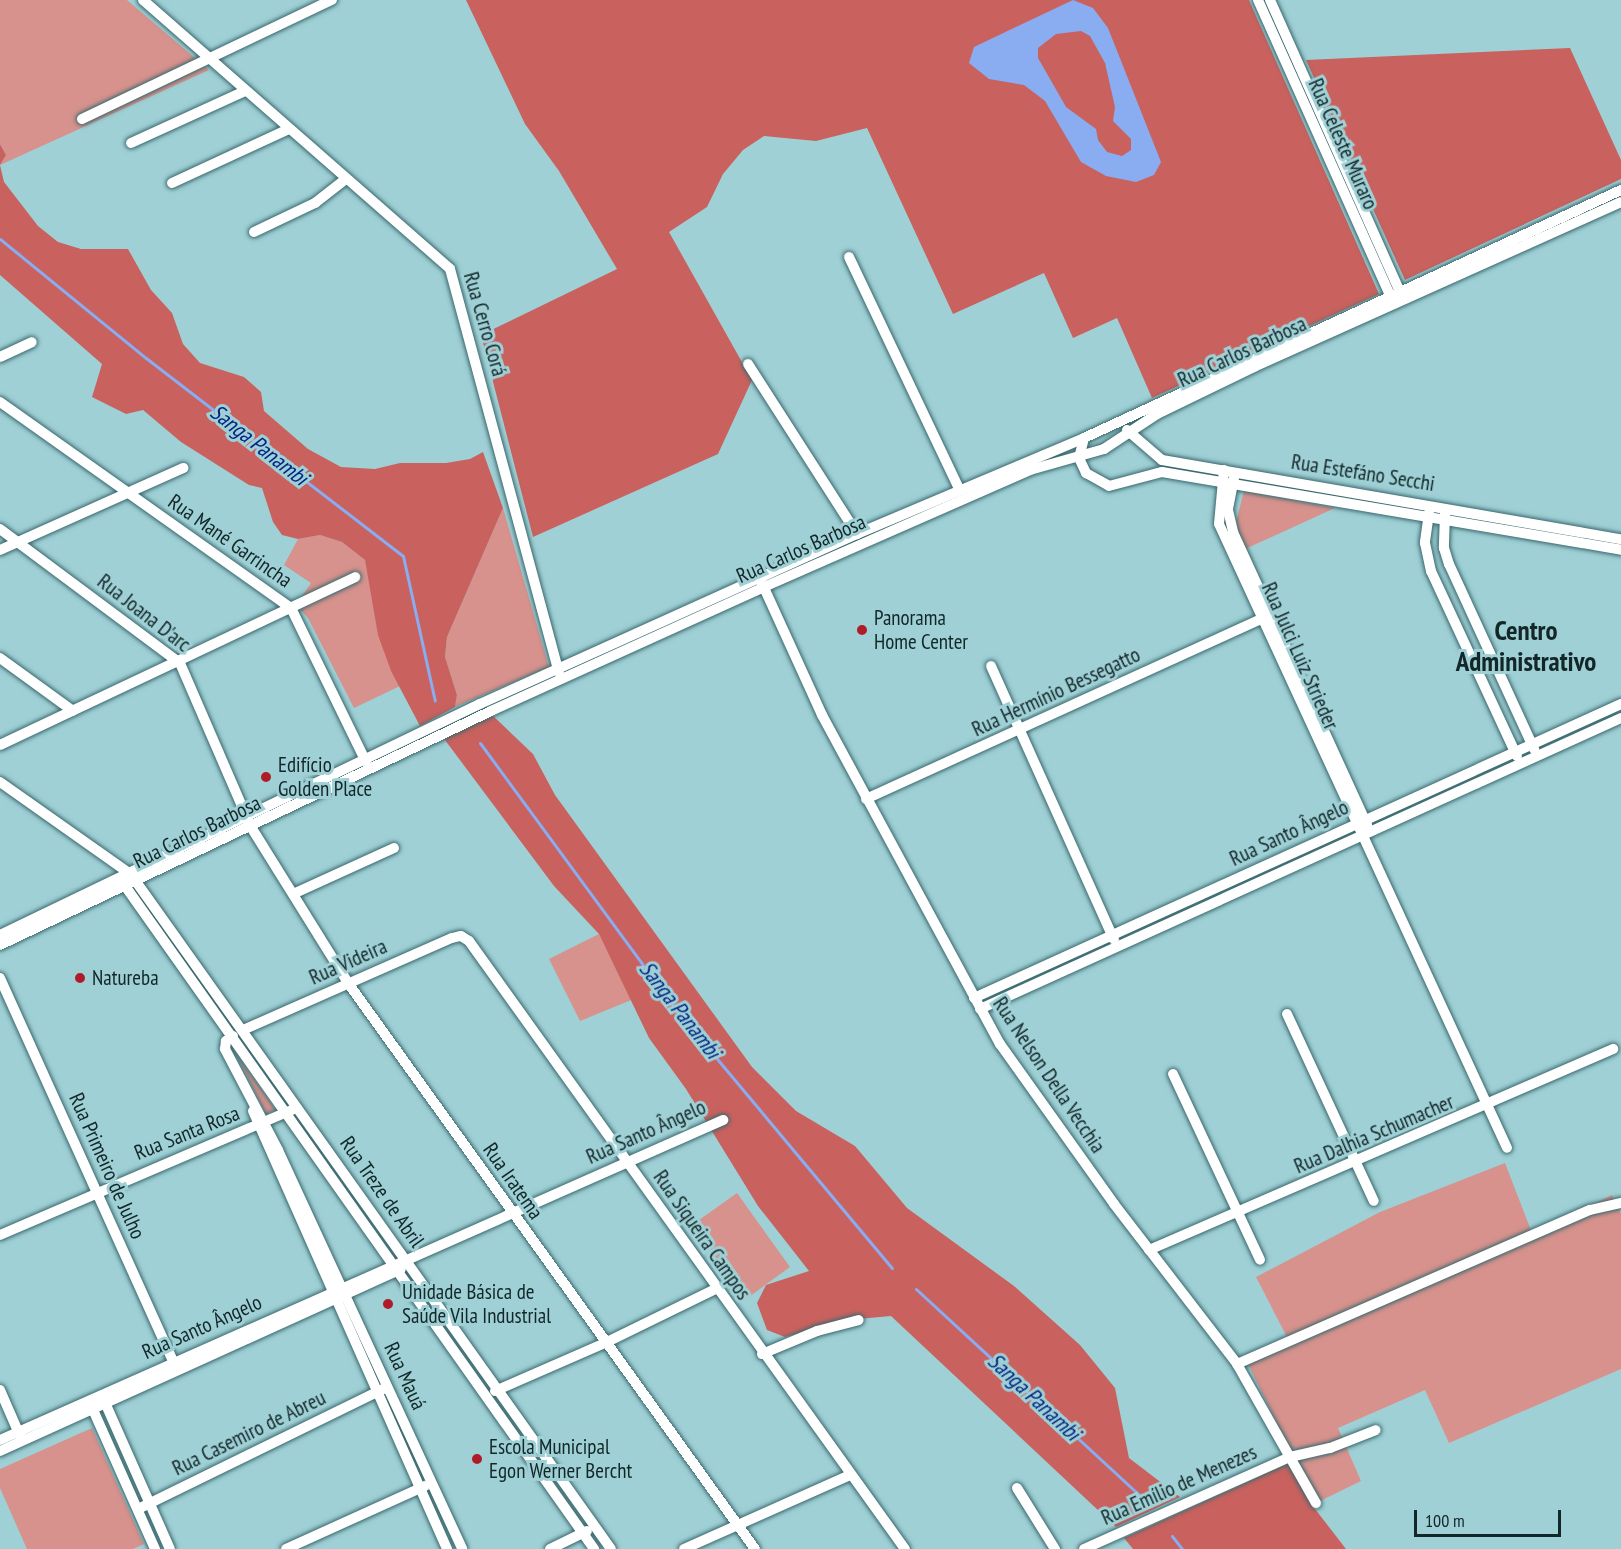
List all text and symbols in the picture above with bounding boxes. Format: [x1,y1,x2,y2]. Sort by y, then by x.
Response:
street label: Rua Celeste Muraro [1303,75,1383,213]
street label: Rua Cerro Corá [458,269,512,379]
street label: Rua Carlos Barbosa [1174,311,1310,393]
water label: Sanga Panambi [205,399,313,491]
street label: Rua Estefáno Secchi [1289,449,1437,497]
street label: Rua Mané Garrincha [163,489,297,593]
street label: Rua Carlos Barbosa [732,509,870,589]
street label: Rua Joana D'arc [92,569,196,657]
street label: Rua Julci Luiz Strieder [1256,578,1344,734]
place label: Panorama Home Center [874,605,968,655]
district label: Centro Administrativo [1456,614,1596,677]
marker: Panorama Home Center [855,623,869,637]
street label: Rua Hermínio Bessegatto [968,642,1144,742]
place label: Edifício Golden Place [278,752,372,802]
marker: Edifício Golden Place [259,770,273,784]
street label: Rua Carlos Barbosa [129,790,265,874]
street label: Rua Santo Ângelo [1225,794,1353,872]
street label: Rua Videira [305,934,391,990]
water label: Sanga Panambi [634,956,726,1064]
place label: Natureba [92,965,159,991]
marker: Natureba [73,971,87,985]
street label: Rua Nelson Della Vecchia [987,992,1111,1158]
street label: Rua Primeiro de Julho [64,1089,150,1243]
street label: Rua Dalhia Schumacher [1290,1089,1458,1179]
street label: Rua Santo Ângelo [582,1094,710,1170]
street label: Rua Santa Rosa [131,1101,243,1165]
street label: Rua Treze de Abril [334,1131,430,1253]
street label: Rua Iratema [478,1138,548,1224]
street label: Rua Siqueira Campos [648,1165,756,1305]
place label: Unidade Básica de Saúde Vila Industrial [402,1279,552,1329]
street label: Rua Santo Ângelo [138,1289,266,1365]
marker: Unidade Básica de Saúde Vila Industrial [379,1295,397,1313]
street label: Rua Mauá [379,1338,431,1414]
water label: Sanga Panambi [983,1348,1085,1446]
street label: Rua Casemiro de Abreu [168,1385,330,1481]
place label: Escola Municipal Egon Werner Bercht [489,1434,633,1484]
street label: Rua Emílio de Menezes [1097,1439,1261,1531]
marker: Escola Municipal Egon Werner Bercht [470,1452,484,1466]
scale bar [1417,1498,1564,1536]
text: 100 m [1425,1509,1465,1532]

